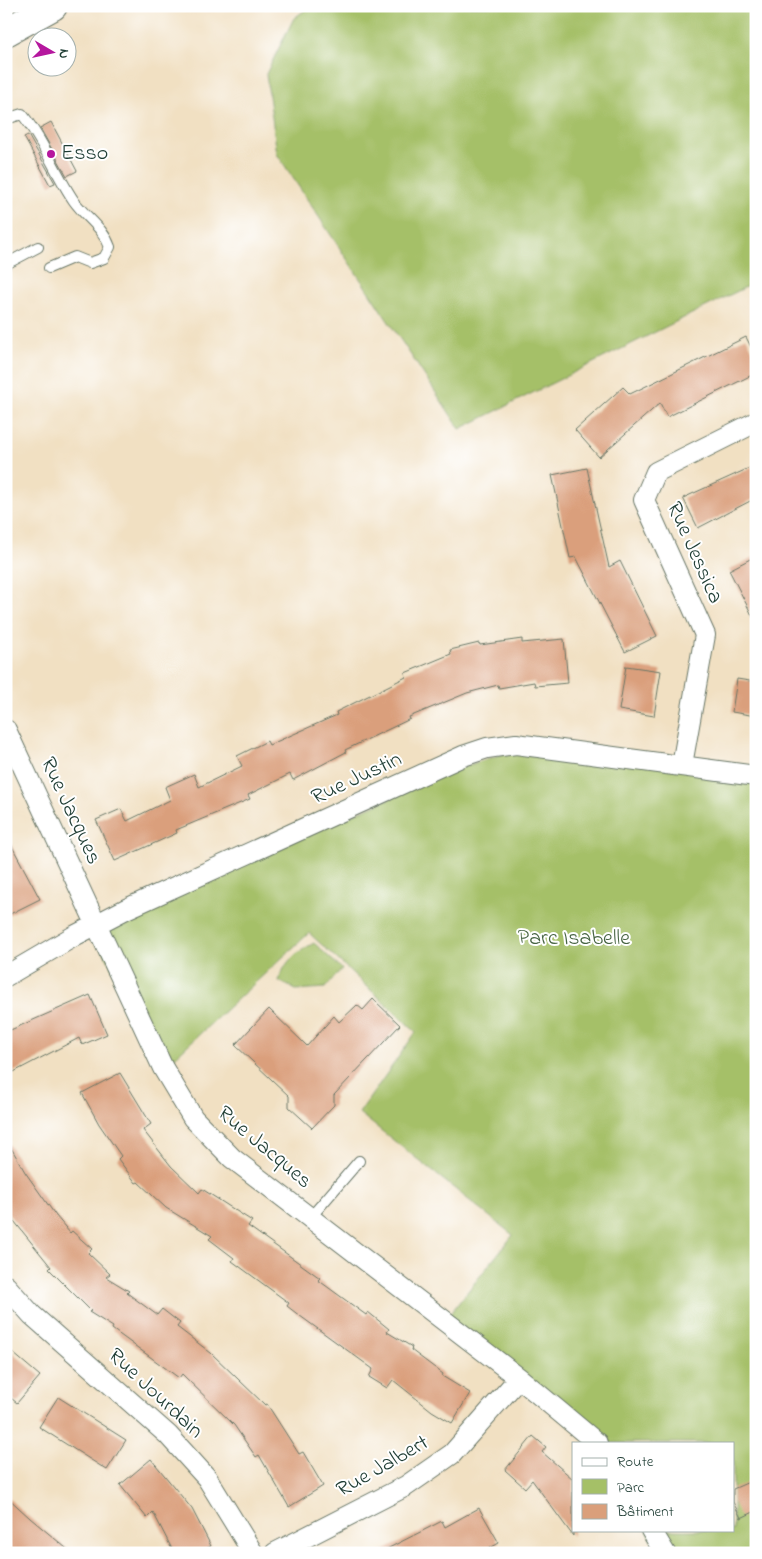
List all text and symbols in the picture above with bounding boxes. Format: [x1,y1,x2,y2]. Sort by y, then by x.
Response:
north arrow [28,28,78,78]
text: N [52,47,74,60]
place label: Esso [61,138,108,170]
marker: Esso [45,148,57,160]
street label: Rue Jessica [657,497,731,609]
street label: Rue Justin [306,744,408,814]
street label: Rue Jacques [31,752,109,870]
park label: Parc Isabelle [518,923,630,955]
street label: Rue Jacques [210,1099,318,1197]
street label: Rue Jourdain [100,1341,210,1447]
street label: Rue Jalbert [331,1427,436,1506]
legend [572,1442,734,1532]
text: Route [617,1451,654,1473]
text: Parc [617,1477,645,1499]
text: Bâtiment [616,1501,674,1523]

